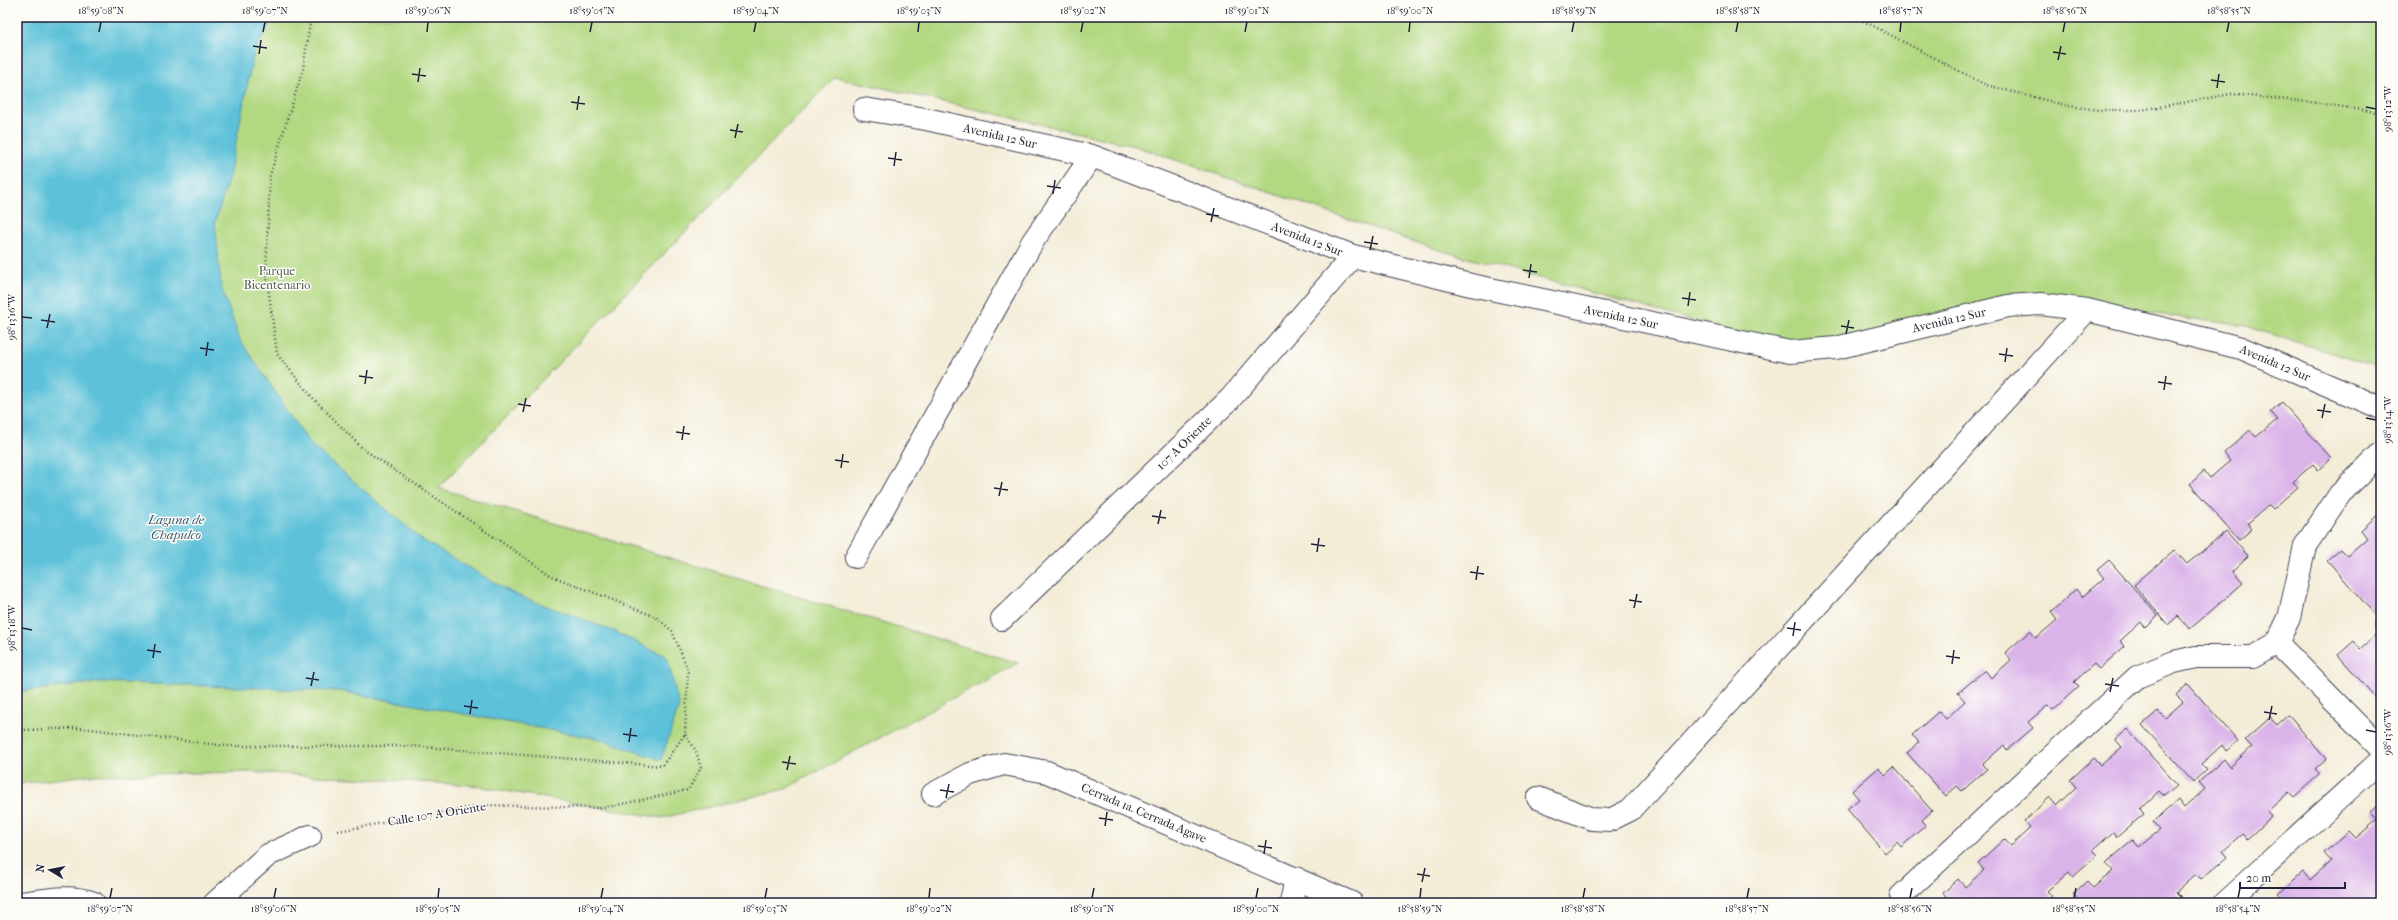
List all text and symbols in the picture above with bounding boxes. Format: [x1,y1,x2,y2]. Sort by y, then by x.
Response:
text: 18°59'08"N [78,5,124,17]
text: 18°59'07"N [242,5,288,17]
text: 18°59'06"N [405,5,452,17]
text: 18°59'05"N [569,5,615,17]
text: 18°59'04"N [733,5,780,17]
text: 18°59'03"N [896,5,942,17]
text: 18°59'02"N [1060,5,1106,17]
text: 18°59'01"N [1225,5,1270,17]
text: 18°59'00"N [1387,5,1434,17]
text: 18°58'59"N [1552,5,1597,17]
text: 18°58'58"N [1716,5,1761,17]
text: 18°58'57"N [1879,5,1924,17]
text: 18°58'56"N [2043,5,2088,17]
text: 18°58'55"N [2207,5,2251,17]
text: 98°13'12"W [2382,85,2394,132]
street label: Avenida 12 Sur [961,120,1039,151]
street label: Avenida 12 Sur [1268,219,1346,259]
park label: Parque Bicentenario [244,264,310,292]
text: 98°13'16"W [6,293,18,340]
street label: Avenida 12 Sur [1582,302,1660,332]
street label: Avenida 12 Sur [1910,305,1988,336]
street label: Avenida 12 Sur [2237,341,2313,385]
text: 98°13'14"W [2382,395,2394,443]
street label: 107 A Oriente [1154,413,1214,473]
water label: Laguna de Chapulco [147,512,205,542]
text: 98°13'18"W [6,604,18,651]
text: 98°13'16"W [2382,708,2394,755]
street label: Cerrada 1a. Cerrada Agave [1079,780,1209,846]
street label: Calle 107 A Oriente [387,799,487,829]
north arrow [30,850,70,890]
text: N [34,862,48,874]
scale bar [2240,864,2345,890]
text: 20 m [2246,871,2271,885]
text: 18°59'07"N [87,903,133,915]
text: 18°59'06"N [251,903,298,915]
text: 18°59'05"N [415,903,461,915]
text: 18°59'04"N [578,903,625,915]
text: 18°59'03"N [742,903,788,915]
text: 18°59'02"N [906,903,952,915]
text: 18°59'01"N [1070,903,1115,915]
text: 18°59'00"N [1233,903,1280,915]
text: 18°58'59"N [1398,903,1443,915]
text: 18°58'58"N [1561,903,1606,915]
text: 18°58'57"N [1725,903,1770,915]
text: 18°58'56"N [1888,903,1933,915]
text: 18°58'55"N [2052,903,2096,915]
text: 18°58'54"N [2215,903,2261,915]

